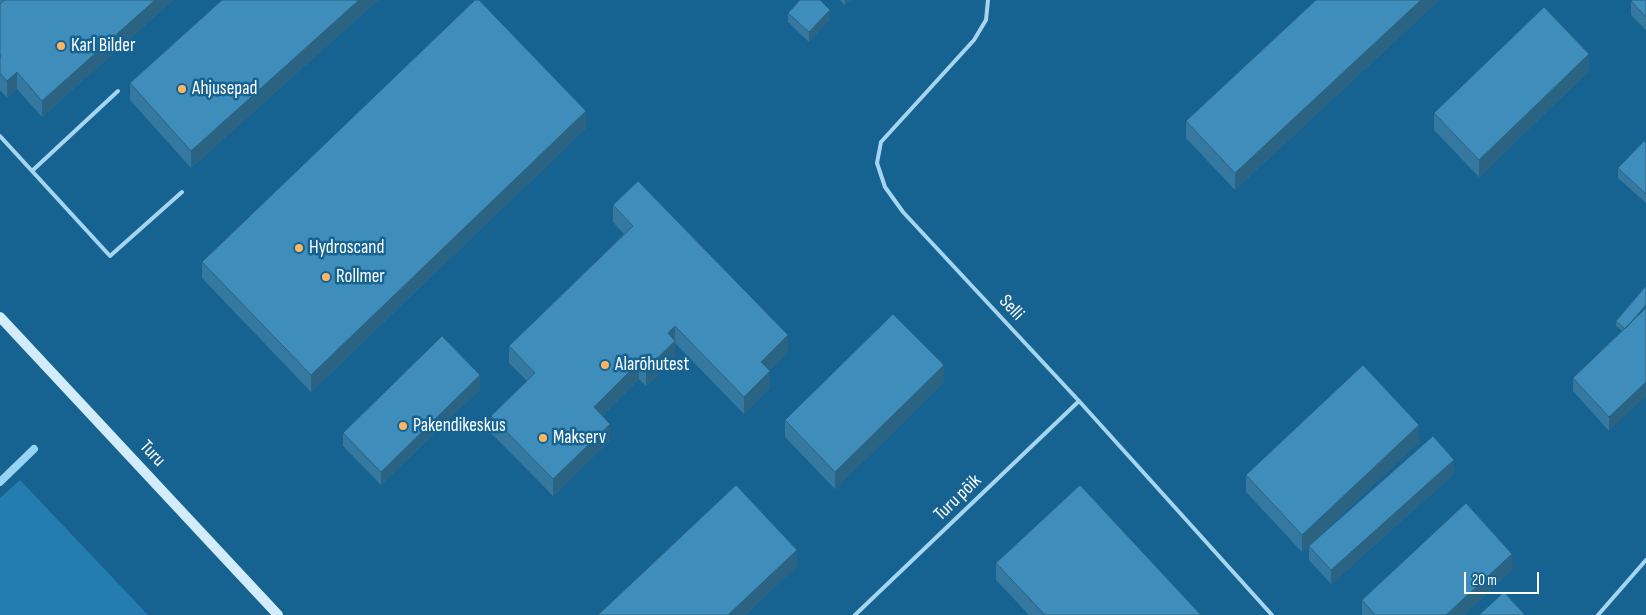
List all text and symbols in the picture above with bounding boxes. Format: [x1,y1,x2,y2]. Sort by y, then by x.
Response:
place label: Karl Bilder [71,35,135,57]
marker: Karl Bilder [55,40,67,52]
place label: Ahjusepad [192,78,257,100]
marker: Ahjusepad [176,83,188,95]
place label: Hydroscand [309,237,384,259]
marker: Hydroscand [293,242,305,254]
place label: Rollmer [336,266,385,288]
marker: Rollmer [320,271,332,283]
street label: Selli [994,290,1028,326]
place label: Alarõhutest [615,354,689,376]
marker: Alarõhutest [599,359,611,371]
place label: Pakendikeskus [413,415,506,437]
marker: Pakendikeskus [397,420,409,432]
place label: Makserv [553,427,606,449]
marker: Makserv [537,432,549,444]
street label: Turu [134,436,170,472]
street label: Turu põik [929,470,987,526]
scale bar [1466,562,1541,594]
text: 20 m [1472,571,1497,590]

